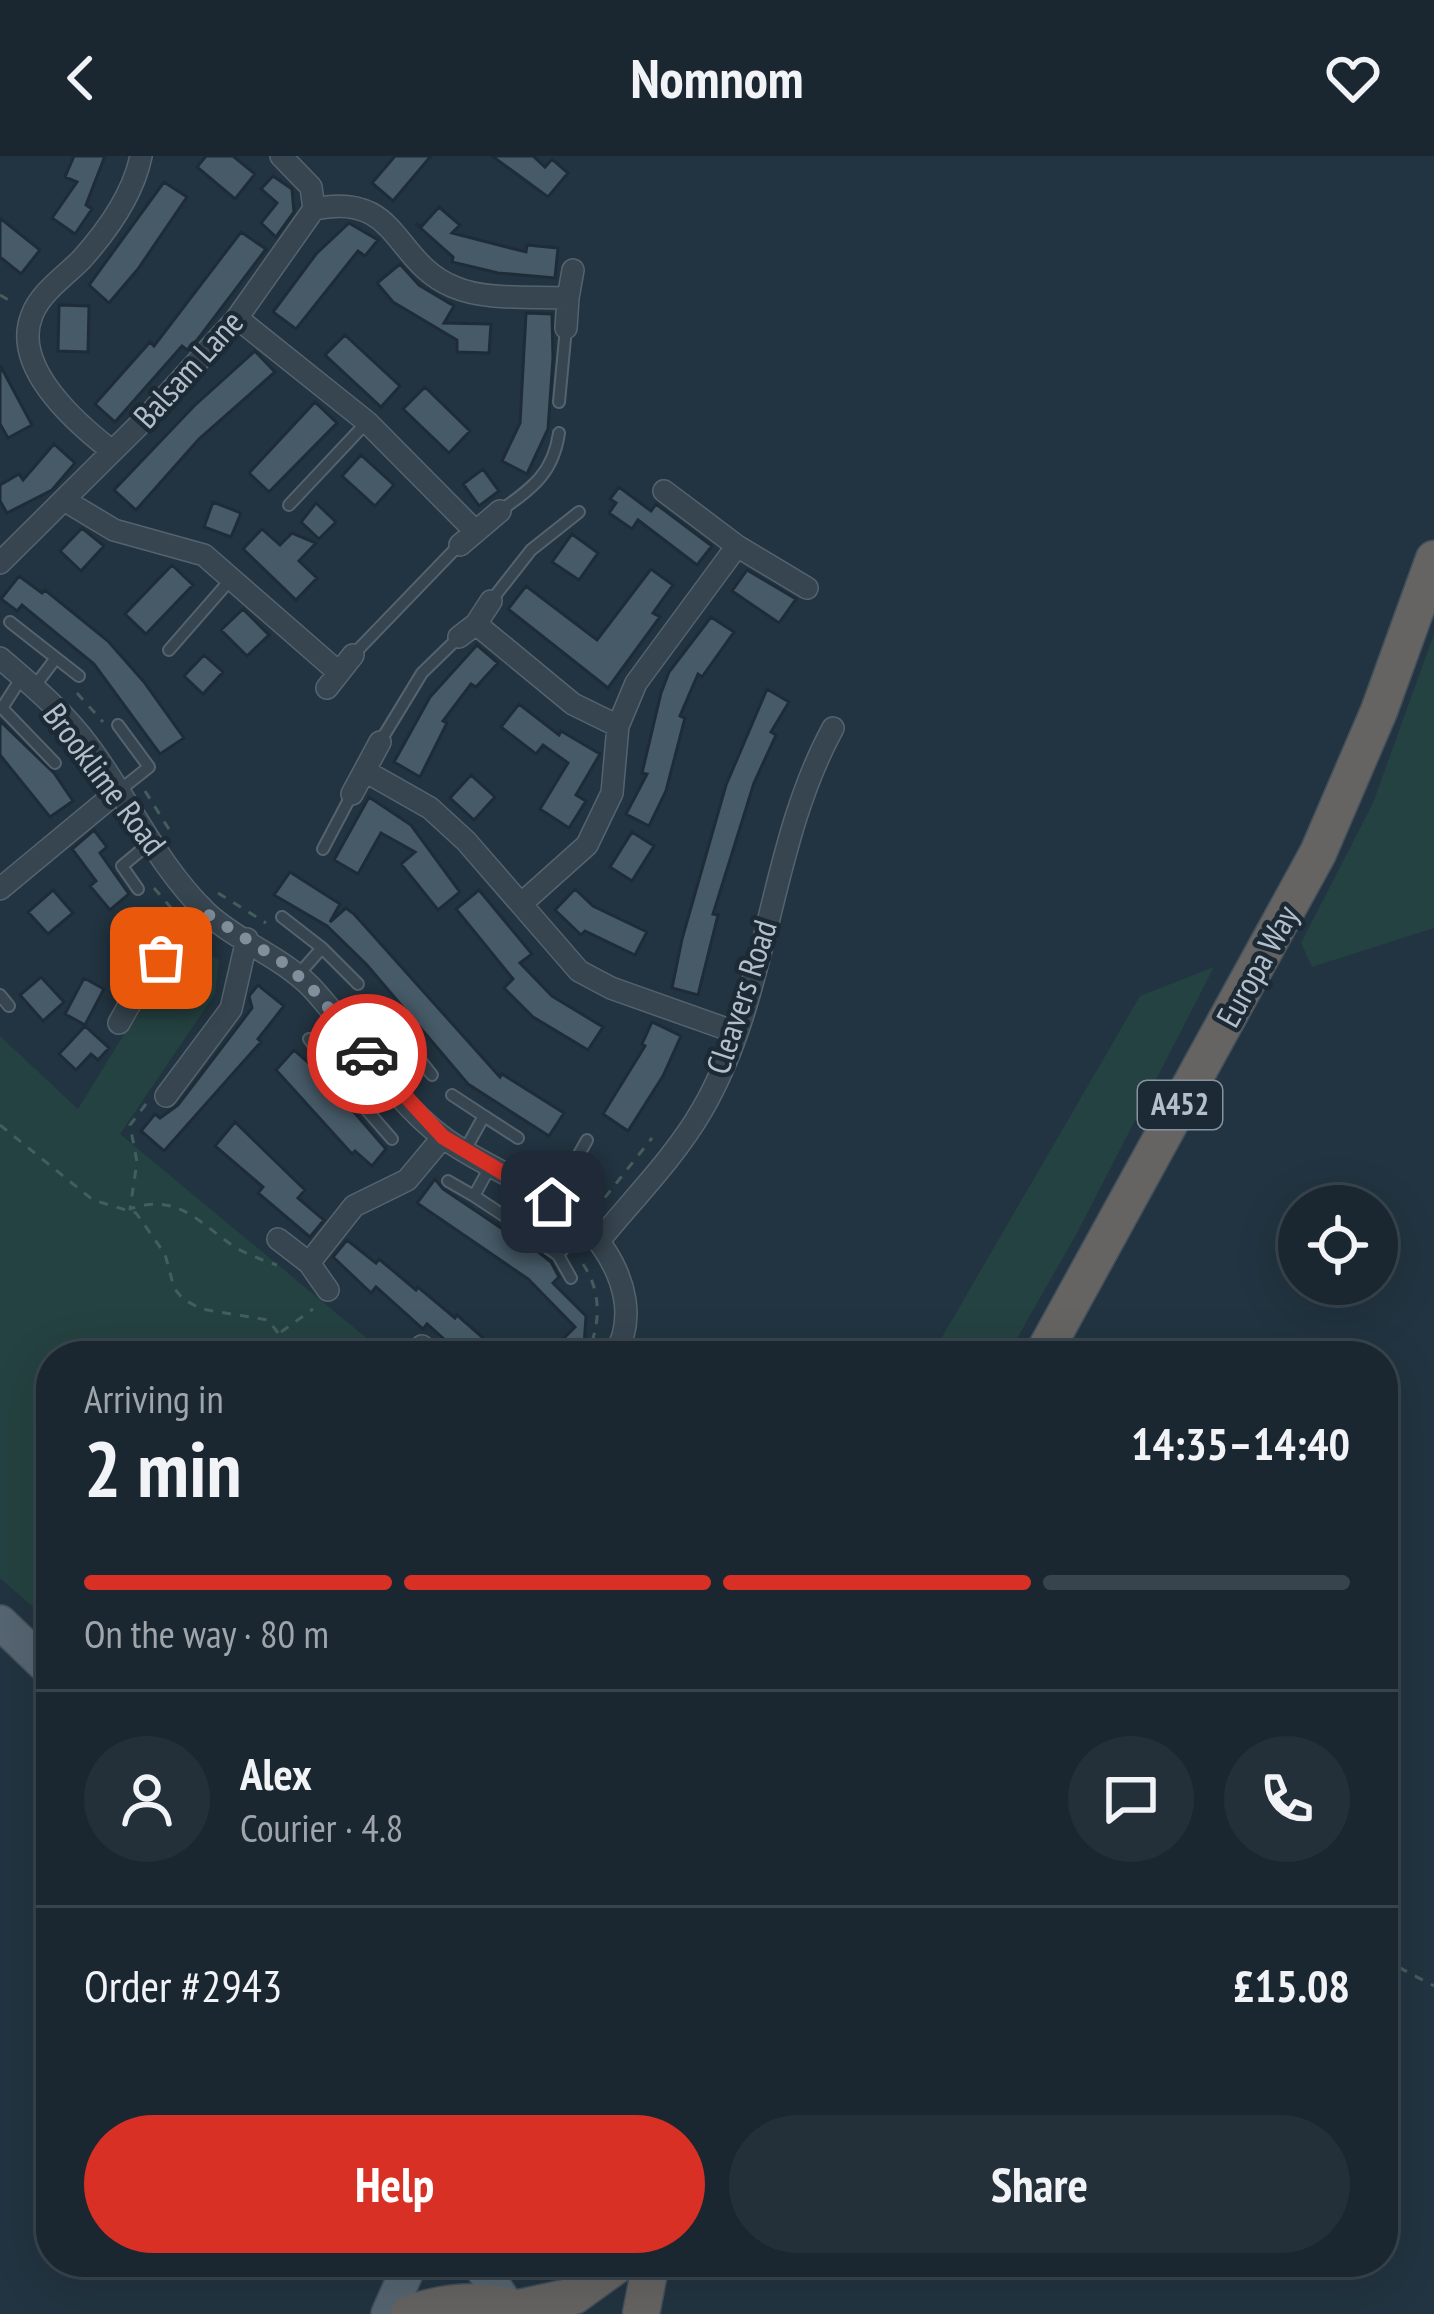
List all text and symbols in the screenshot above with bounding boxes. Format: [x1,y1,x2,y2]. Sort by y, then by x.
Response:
text: Nomnom [630,43,804,113]
icon: back [48,45,114,111]
icon: heart [1320,45,1386,111]
street label: Balsam Lane [124,301,252,436]
street label: Brooklime Road [34,694,176,863]
street label: Europa Way [1206,897,1308,1034]
pin [110,907,212,1009]
street label: Cleavers Road [695,914,786,1079]
icon: bag [128,925,194,991]
courier [307,994,427,1114]
icon: car [334,1021,400,1087]
road number: A452 [1138,1081,1222,1129]
pin [501,1151,603,1253]
icon: home [519,1169,585,1235]
map controls [1278,1185,1398,1305]
button: locate [1278,1185,1398,1305]
text: Arriving in [84,1373,224,1424]
text: 14:35–14:40 [1131,1414,1350,1472]
text: 2 min [84,1418,242,1519]
text: On the way · 80 m [84,1608,329,1659]
button: person [84,1736,210,1862]
button: chat [1068,1736,1194,1862]
button: phone [1224,1736,1350,1862]
text: Alex [240,1744,312,1802]
text: Courier · 4.8 [240,1802,403,1853]
text: Order #2943 [84,1956,282,2014]
text: £15.08 [1233,1956,1350,2014]
button: Help [84,2115,705,2253]
button: Share [729,2115,1350,2253]

